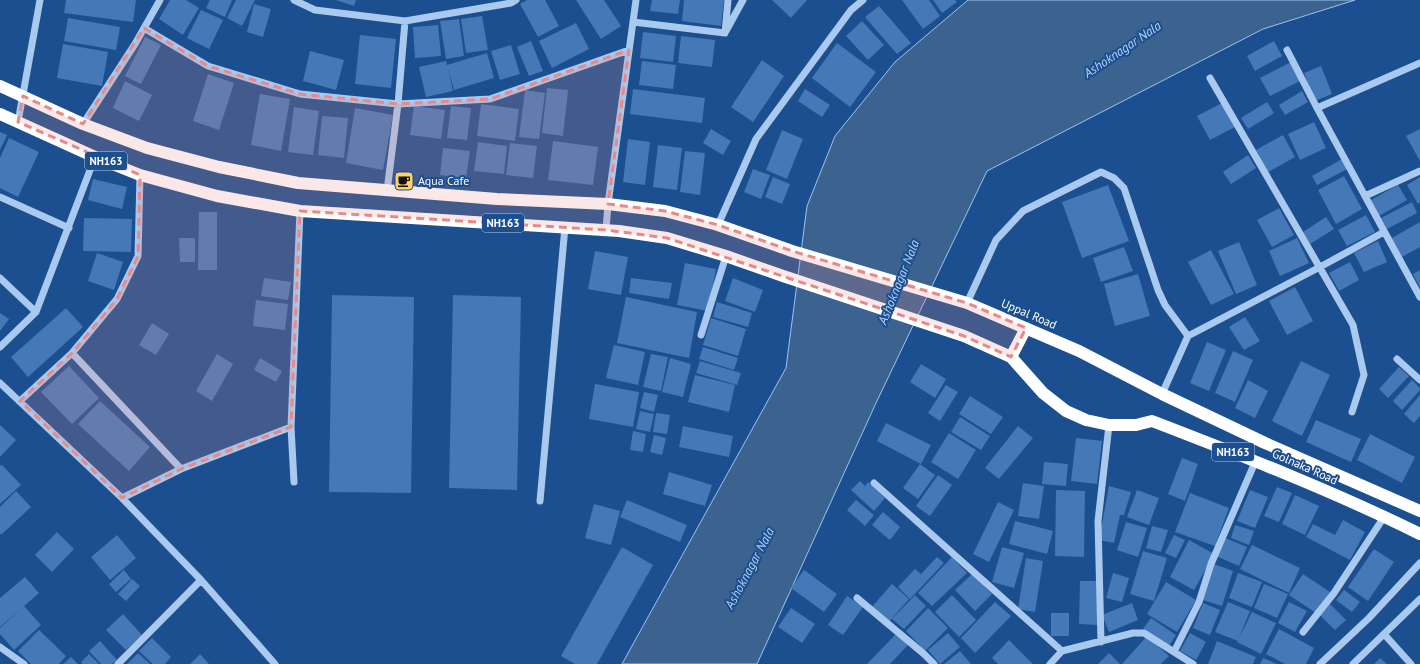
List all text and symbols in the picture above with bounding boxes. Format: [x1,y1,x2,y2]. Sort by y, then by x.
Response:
water label: Ashoknagar Nala [1079,17,1165,82]
road number: NH163 [85,152,127,170]
cafe icon: Aqua Cafe [393,170,415,192]
place label: Aqua Cafe [418,173,469,188]
road number: NH163 [482,214,524,232]
water label: Ashoknagar Nala [873,237,923,328]
street label: Uppal Road [999,295,1059,332]
road number: NH163 [1212,443,1254,461]
street label: Golnaka Road [1270,445,1340,488]
water label: Ashoknagar Nala [720,524,778,613]

